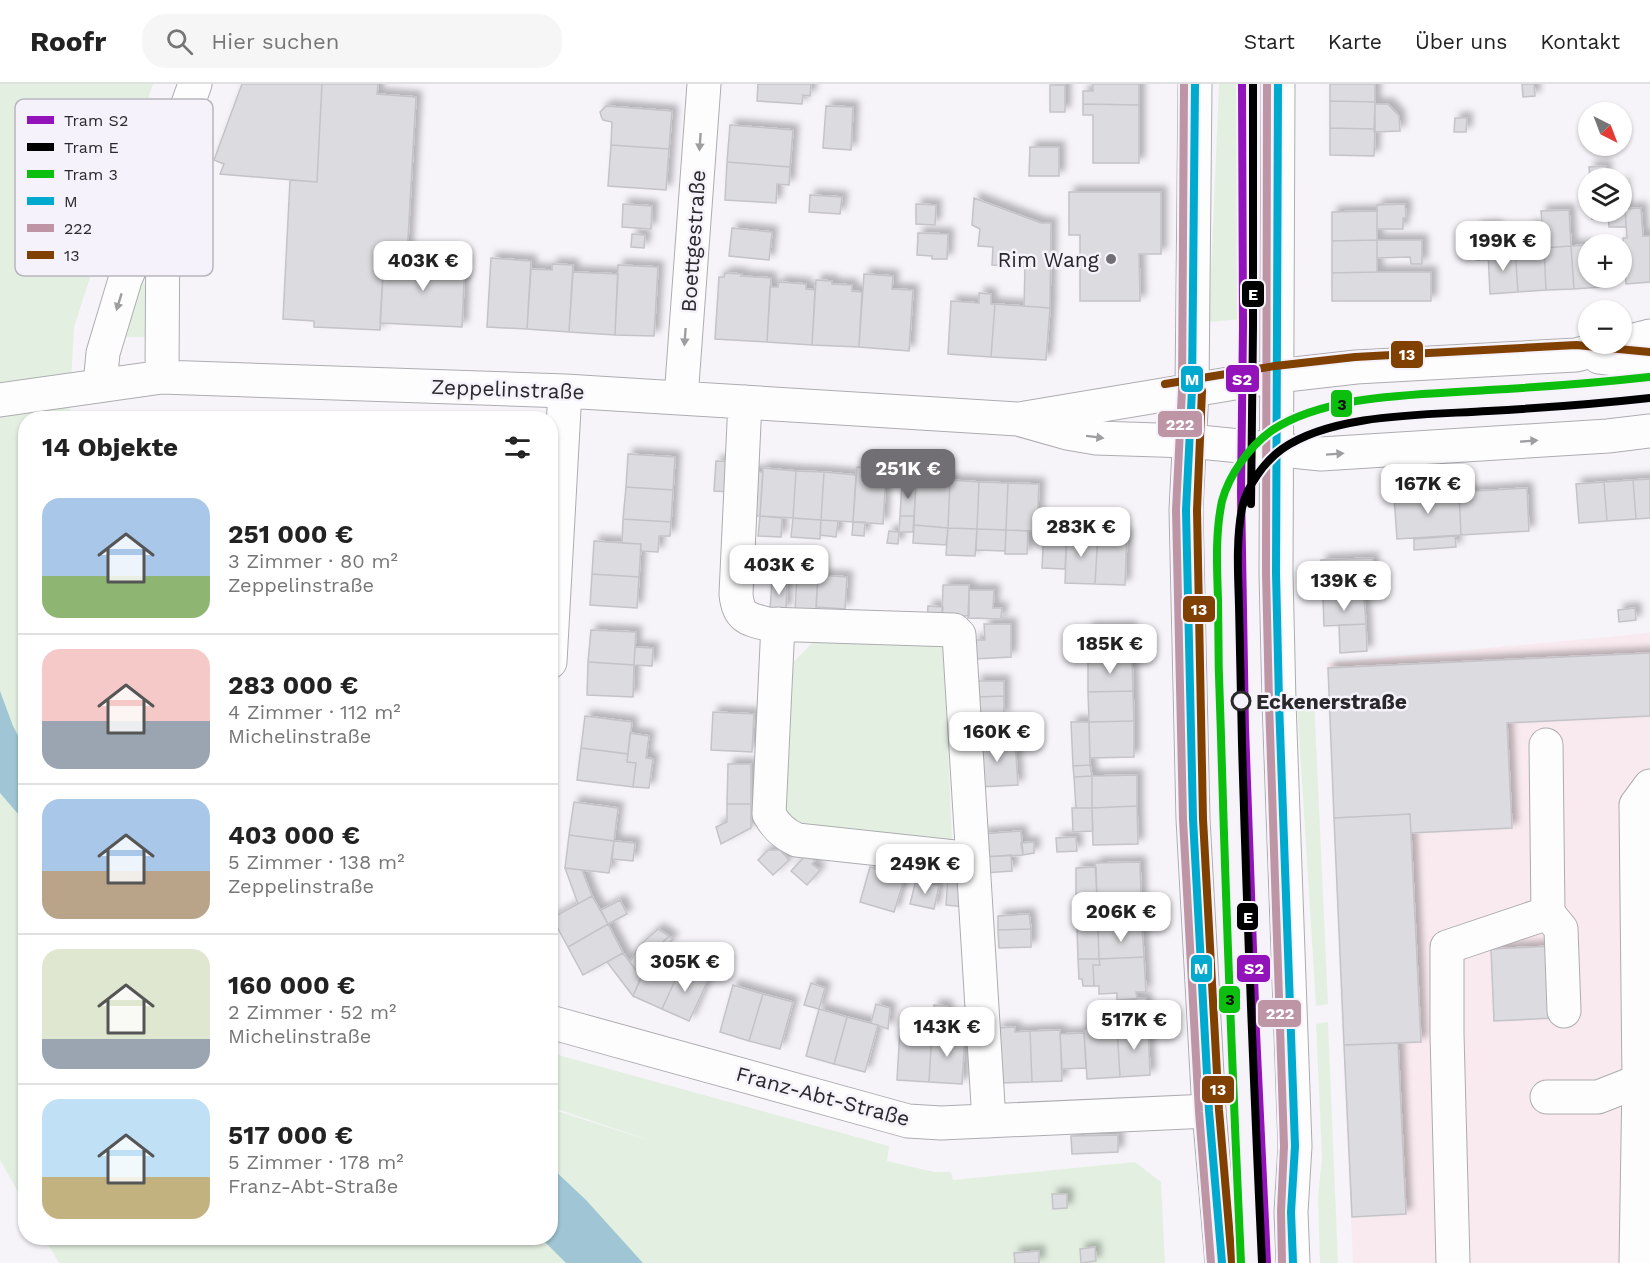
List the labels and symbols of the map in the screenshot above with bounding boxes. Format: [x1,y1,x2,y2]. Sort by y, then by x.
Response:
legend [15,99,213,276]
north arrow [1578,102,1632,156]
text: Tram S2 [64,111,128,130]
one-way arrow [695,133,705,152]
text: Tram E [64,138,119,157]
text: Tram 3 [64,165,118,184]
street label: Boettgestraße [676,169,710,313]
text: M [64,192,78,211]
text: 222 [64,219,92,238]
pin: 199K € [1454,221,1552,272]
pin: 403K € [374,241,472,292]
text: 13 [64,246,80,265]
place label: Rim Wang [997,247,1100,272]
marker: Rim Wang [1104,252,1118,266]
line badge: E [1241,280,1265,308]
text: E [1248,285,1258,304]
one-way arrow [113,293,123,311]
one-way arrow [681,327,690,346]
line badge: 13 [1390,340,1424,369]
text: 13 [1399,345,1415,364]
line badge: S2 [1225,364,1260,393]
line badge: M [1180,365,1204,393]
text: M [1185,370,1199,389]
text: S2 [1232,370,1252,389]
street label: Zeppelinstraße [431,374,585,404]
line badge: 3 [1330,389,1353,418]
text: 3 [1337,395,1347,414]
line badge: 222 [1157,410,1203,438]
text: 222 [1166,415,1194,434]
one-way arrow [1086,432,1105,442]
one-way arrow [1520,436,1539,446]
pin: 251K € [859,449,957,500]
one-way arrow [1325,449,1344,458]
pin: 167K € [1379,464,1477,515]
pin: 283K € [1032,507,1130,558]
pin: 403K € [730,545,828,596]
pin: 139K € [1295,561,1393,612]
line badge: 13 [1182,595,1216,623]
text: 13 [1191,600,1207,619]
pin: 185K € [1061,624,1159,675]
place label: Eckenerstraße [1256,689,1407,714]
marker: Eckenerstraße [1231,691,1251,711]
pin: 160K € [948,712,1046,763]
pin: 249K € [876,844,974,895]
pin: 206K € [1072,892,1170,943]
line badge: E [1236,902,1259,931]
text: E [1243,908,1253,927]
pin: 305K € [636,942,734,993]
line badge: M [1190,954,1213,983]
line badge: S2 [1236,954,1271,983]
text: M [1194,959,1208,978]
text: S2 [1244,959,1264,978]
line badge: 3 [1218,985,1241,1014]
text: 3 [1225,990,1235,1009]
line badge: 222 [1257,999,1302,1028]
pin: 517K € [1085,1000,1183,1051]
text: 222 [1266,1004,1294,1023]
pin: 143K € [898,1007,996,1058]
street label: Franz-Abt-Straße [733,1061,913,1131]
line badge: 13 [1201,1075,1235,1104]
text: 13 [1210,1080,1226,1099]

